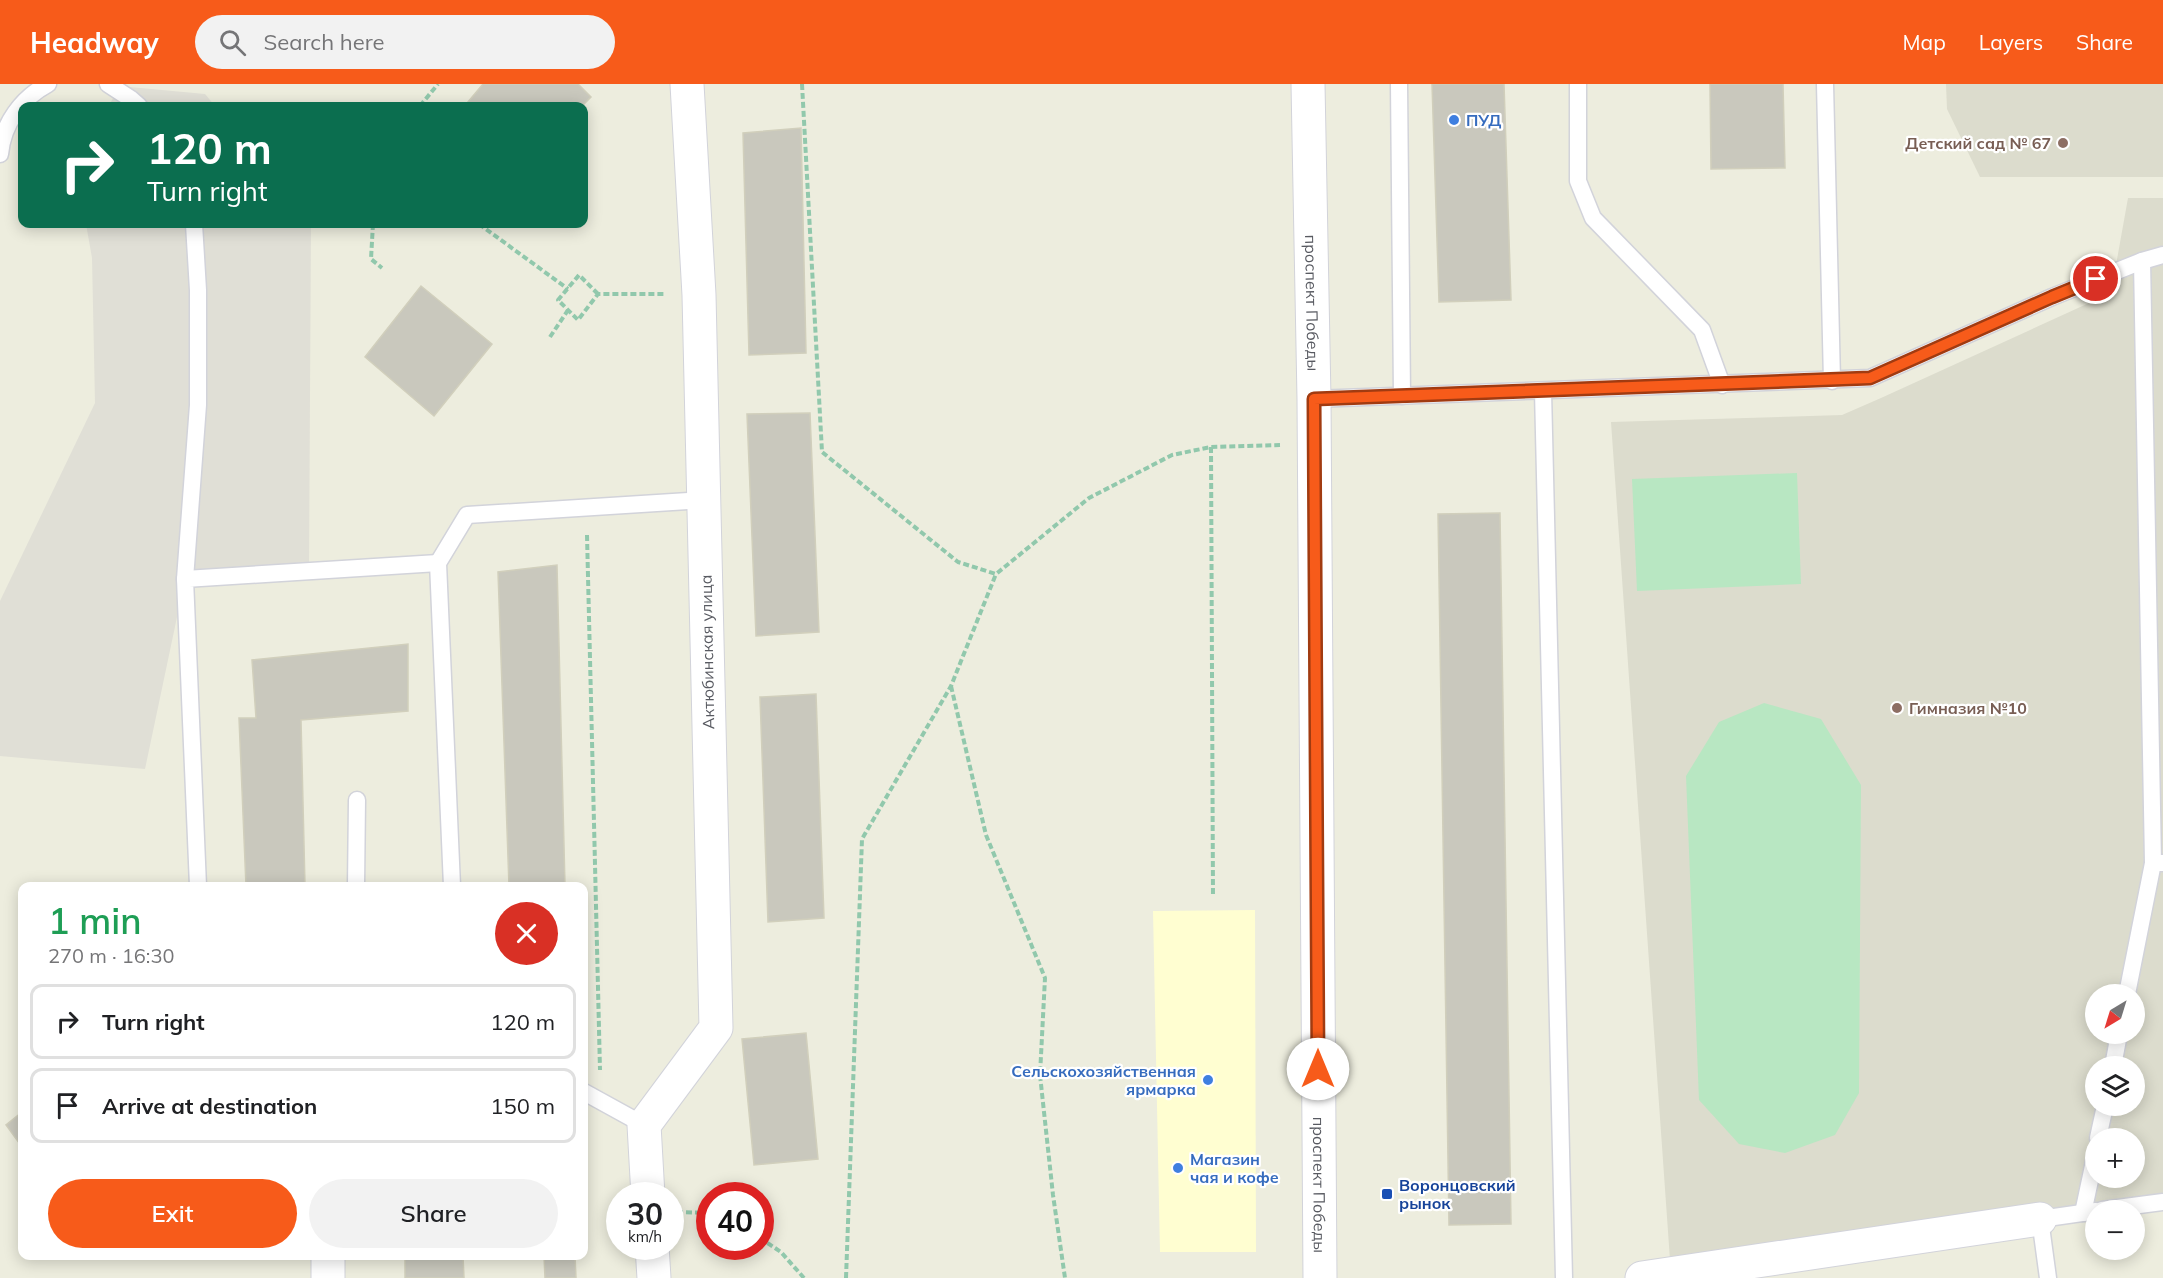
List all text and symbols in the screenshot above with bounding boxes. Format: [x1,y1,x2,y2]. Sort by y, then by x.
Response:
search box [195,15,615,69]
text: Headway [30,25,159,60]
icon: search [216,26,249,59]
text: Search here [264,28,385,56]
text: Map [1903,29,1946,55]
text: Layers [1979,29,2043,55]
text: Share [2076,29,2133,55]
place label: ПУД [1466,110,1501,130]
marker: ПУД [1447,113,1461,127]
text: 120 m [147,122,272,175]
icon: right [48,126,126,204]
place label: Детский сад № 67 [1905,133,2051,153]
marker: Детский сад № 67 [2056,136,2070,150]
text: Turn right [147,174,267,208]
street label: проспект Победы [1301,235,1323,371]
pin [2070,253,2121,304]
icon: arrive [2079,262,2112,295]
street label: Актюбинская улица [696,574,718,730]
place label: Гимназия №10 [1909,698,2027,718]
marker: Гимназия №10 [1890,701,1904,715]
text: 1 min [48,898,142,943]
button: close [495,902,558,965]
text: 270 m · 16:30 [48,943,174,968]
north arrow [2085,984,2145,1044]
map controls [2085,984,2145,1260]
icon: right [51,1005,84,1038]
text: Turn right [102,1008,205,1036]
text: 120 m [490,1008,555,1036]
position arrow [1286,1037,1350,1101]
button: layers [2085,1056,2145,1116]
place label: Сельскохозяйственная ярмарка [1011,1061,1196,1099]
marker: Сельскохозяйственная ярмарка [1201,1073,1215,1087]
icon: arrive [51,1089,84,1122]
text: Arrive at destination [102,1092,317,1120]
text: 150 m [490,1092,555,1120]
street label: проспект Победы [1309,1117,1330,1253]
button: + [2085,1128,2145,1188]
place label: Магазин чая и кофе [1190,1149,1279,1187]
marker: Магазин чая и кофе [1171,1161,1185,1175]
place label: Воронцовский рынок [1399,1175,1516,1213]
button: Exit [48,1179,297,1248]
button: Share [309,1179,558,1248]
speed limit sign: 40 [696,1182,774,1260]
marker: Воронцовский рынок [1380,1187,1394,1201]
text: 30 [627,1195,663,1233]
button: − [2085,1200,2145,1260]
text: km/h [628,1227,662,1246]

